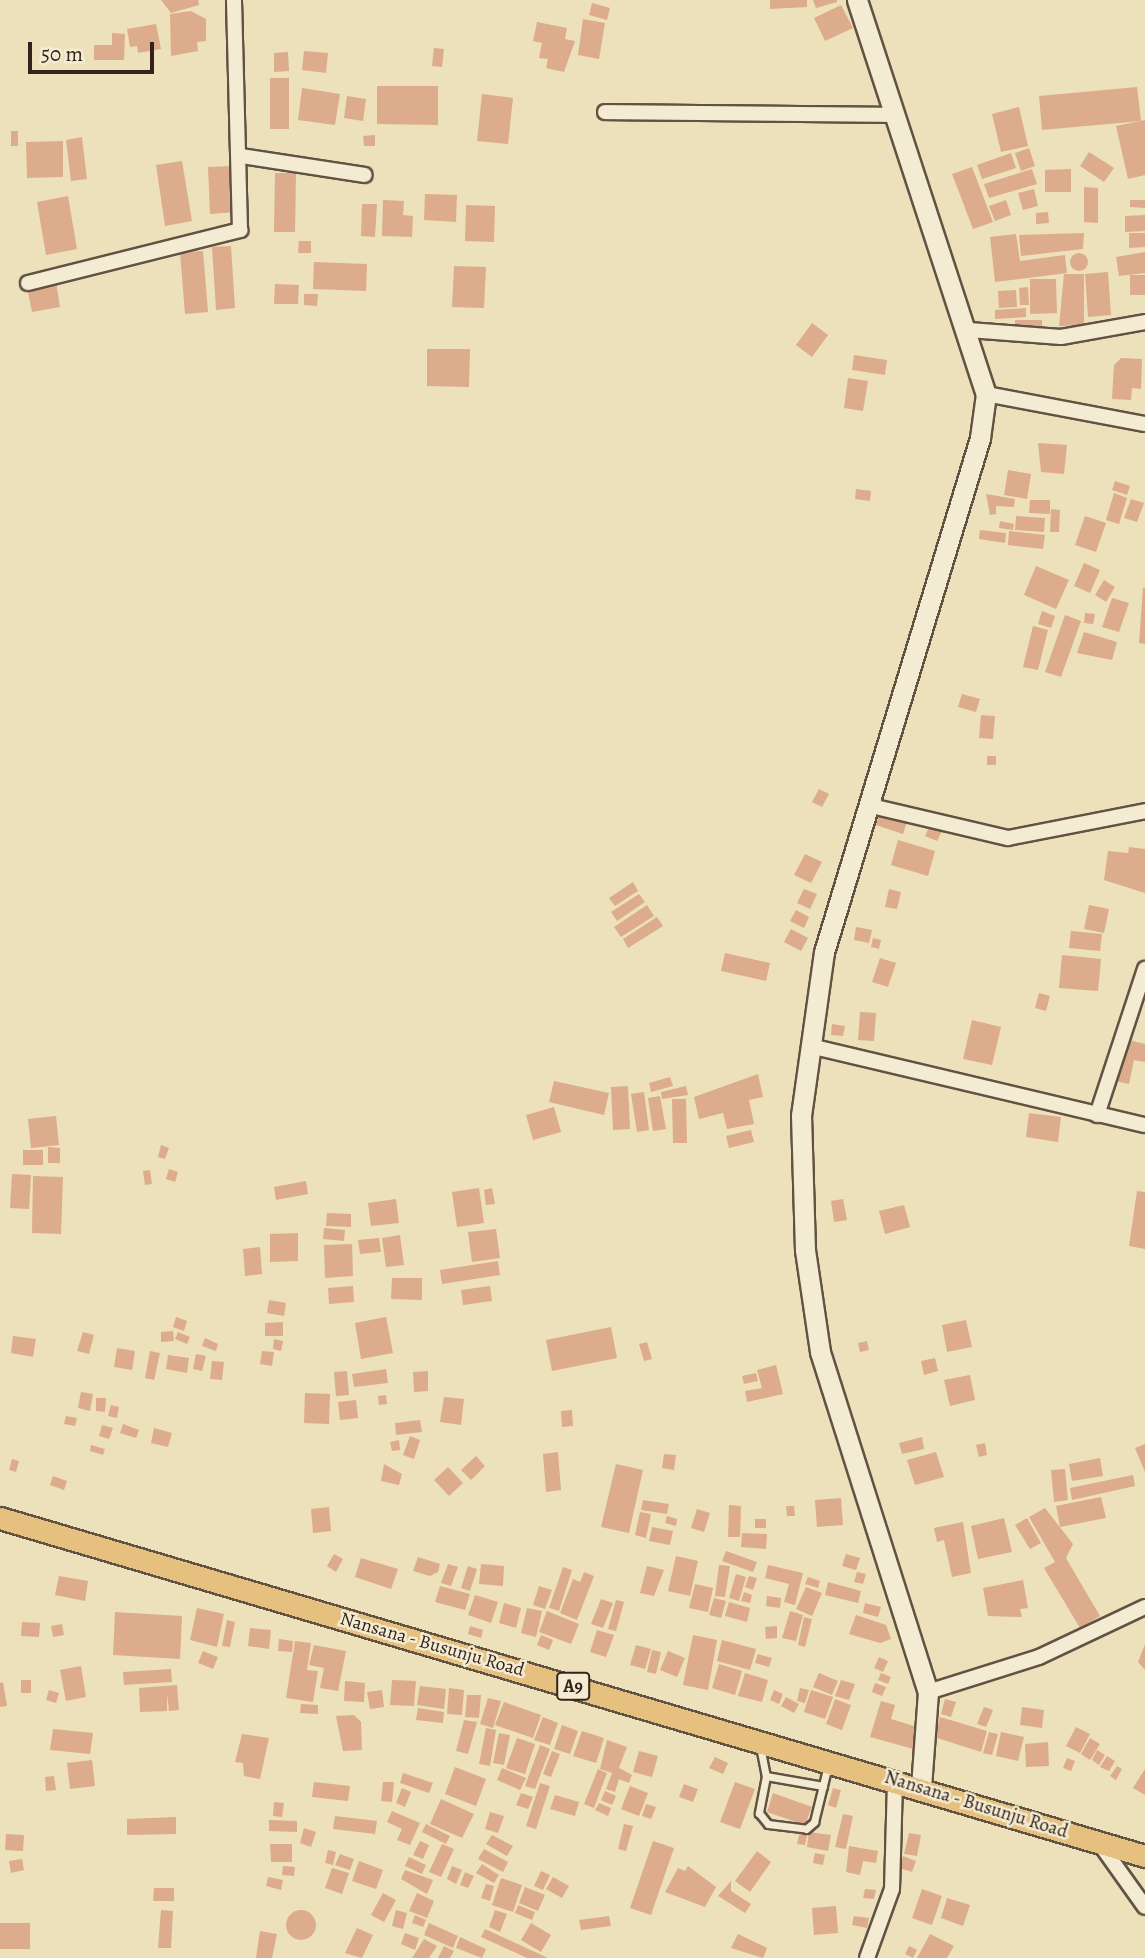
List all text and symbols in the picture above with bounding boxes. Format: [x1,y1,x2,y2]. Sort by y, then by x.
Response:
scale bar [32,28,158,72]
text: 50 m [41,40,83,68]
street label: Nansana - Busunju Road [337,1608,527,1682]
road number: A9 [556,1672,590,1700]
street label: Nansana - Busunju Road [881,1766,1071,1844]

